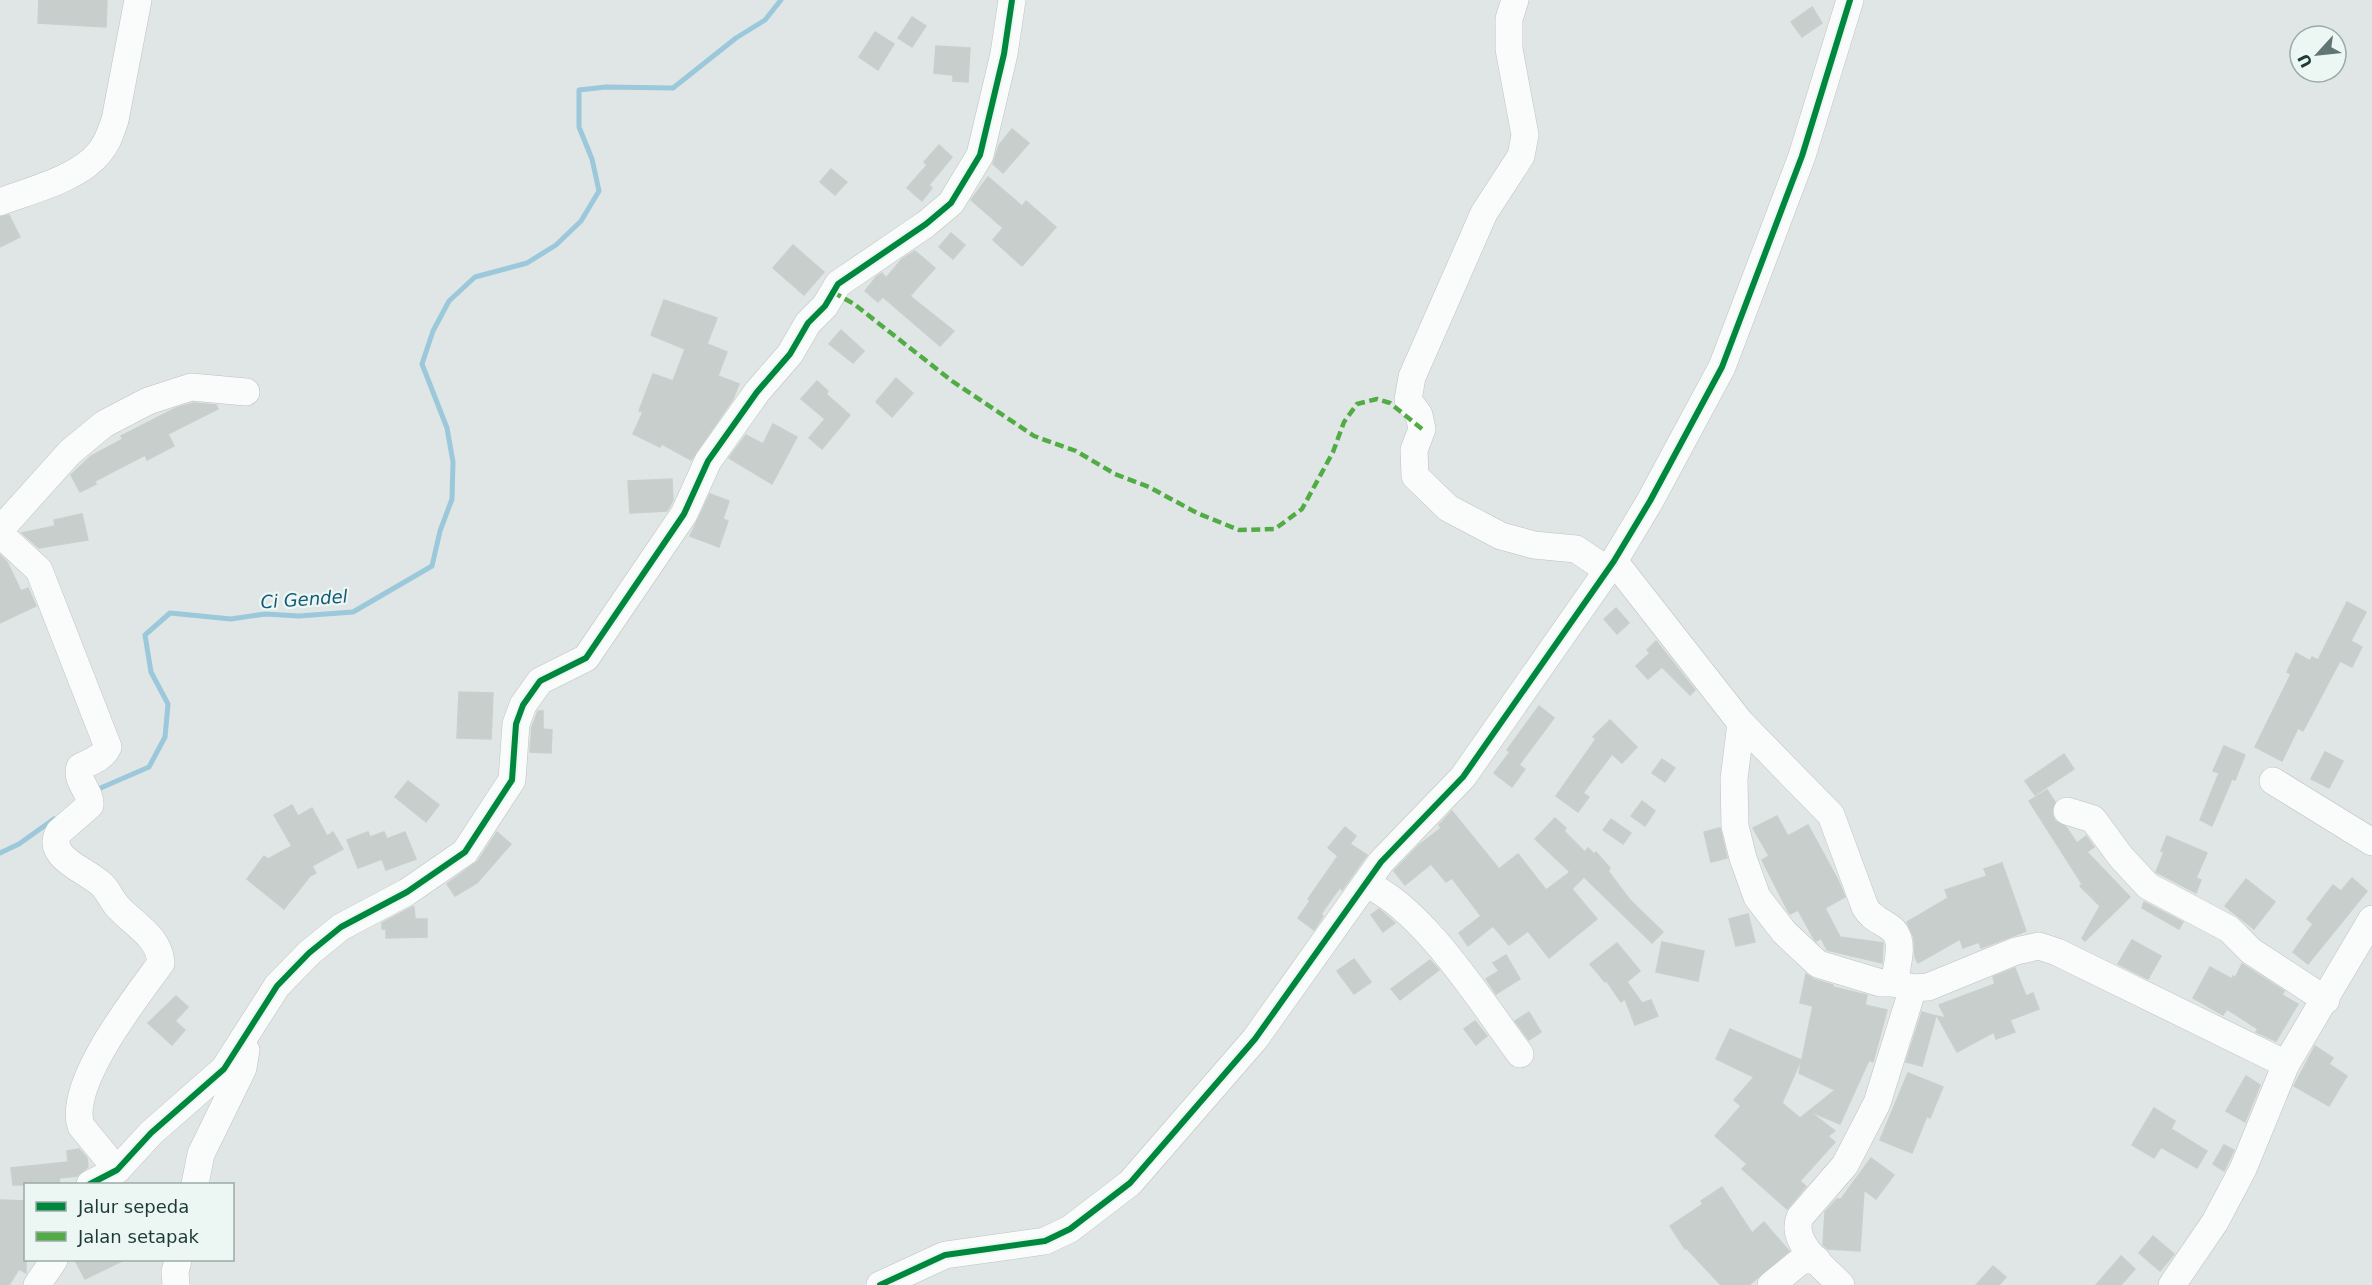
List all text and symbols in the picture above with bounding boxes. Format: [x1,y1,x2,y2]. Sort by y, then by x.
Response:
north arrow [2288,24,2348,84]
text: U [2294,50,2316,71]
water label: Ci Gendel [260,585,348,613]
legend [24,1183,234,1261]
text: Jalur sepeda [77,1196,189,1217]
text: Jalan setapak [77,1226,199,1247]

